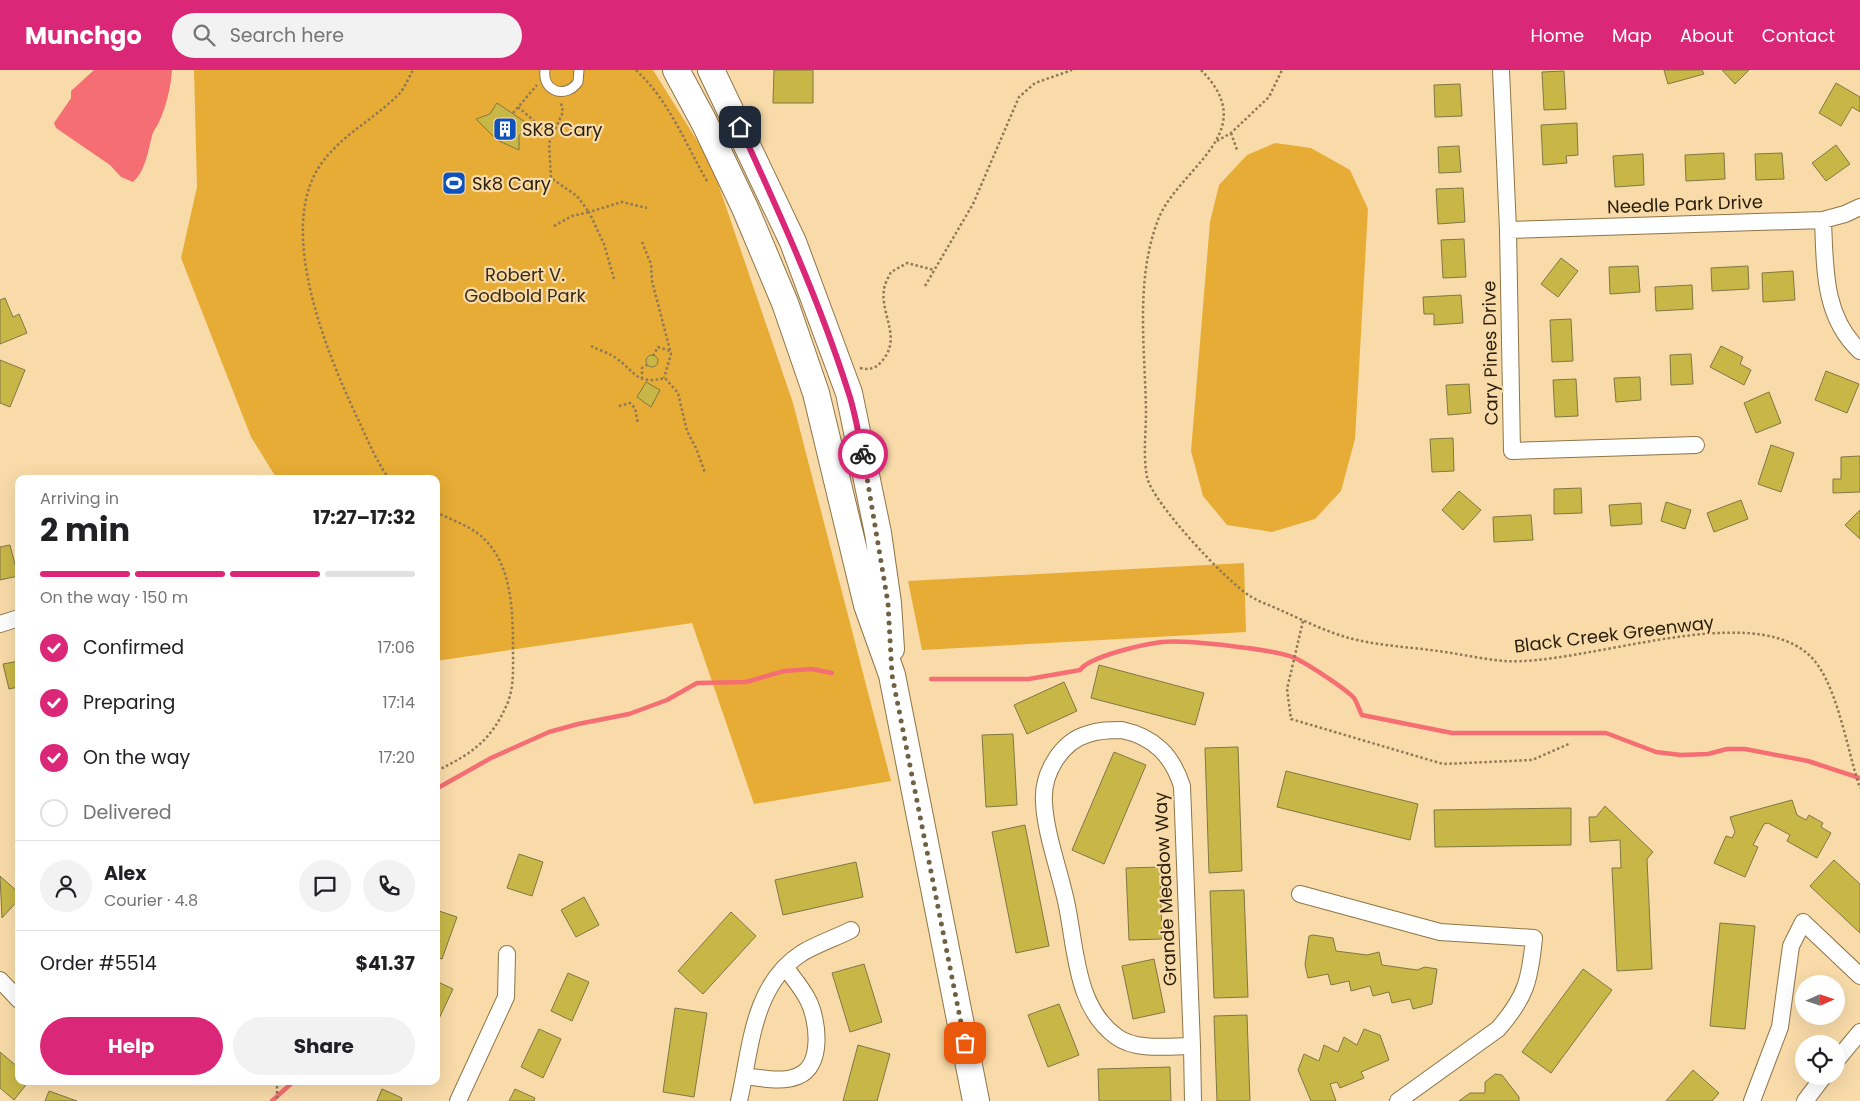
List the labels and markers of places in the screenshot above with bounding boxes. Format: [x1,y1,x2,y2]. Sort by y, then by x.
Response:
pin [719,106,761,148]
building icon: SK8 Cary [492,116,518,142]
place label: SK8 Cary [522,117,602,142]
sports icon: Sk8 Cary [441,170,467,196]
place label: Sk8 Cary [472,171,551,196]
pin [944,1022,986,1064]

